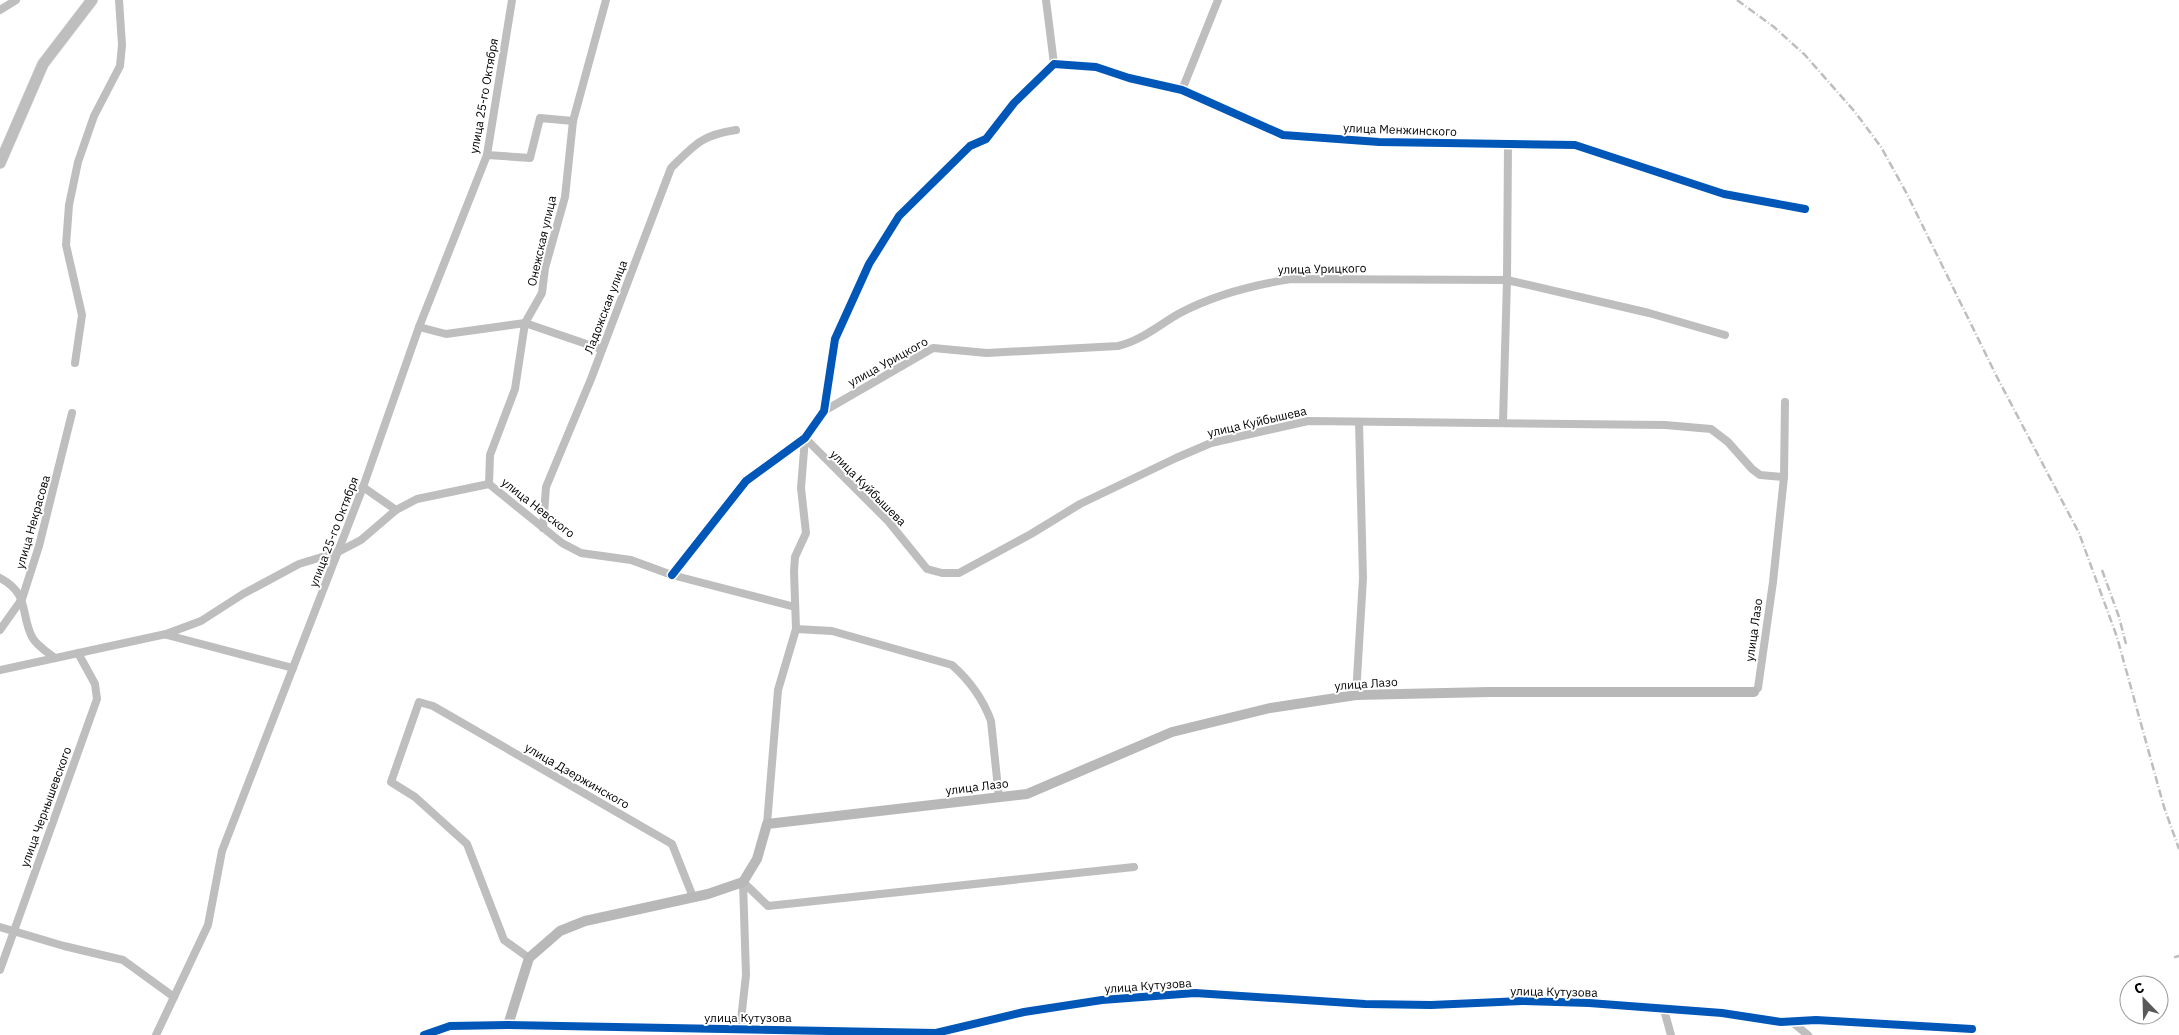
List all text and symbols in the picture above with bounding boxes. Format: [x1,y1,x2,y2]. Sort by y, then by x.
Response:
street label: улица 25-го Октября [466,37,501,155]
street label: улица Менжинского [1343,120,1457,139]
street label: Онежская улица [524,194,559,288]
street label: Ладожская улица [581,257,630,356]
street label: улица Урицкого [1277,260,1367,277]
street label: улица Урицкого [845,333,930,390]
street label: улица Куйбышева [1206,403,1309,440]
street label: улица Куйбышева [827,446,910,529]
street label: улица Некрасова [12,473,53,570]
street label: улица 25-го Октября [306,474,362,589]
street label: улица Невского [499,474,578,541]
street label: улица Лазо [1742,597,1765,662]
street label: улица Лазо [1334,674,1398,693]
street label: улица Дзержинского [522,739,633,812]
street label: улица Чернышевского [17,744,74,869]
street label: улица Лазо [945,775,1010,798]
street label: улица Кутузова [1104,975,1193,996]
north arrow [2119,975,2169,1025]
text: С [2131,978,2147,998]
street label: улица Кутузова [1510,983,1598,1000]
street label: улица Кутузова [704,1010,792,1025]

